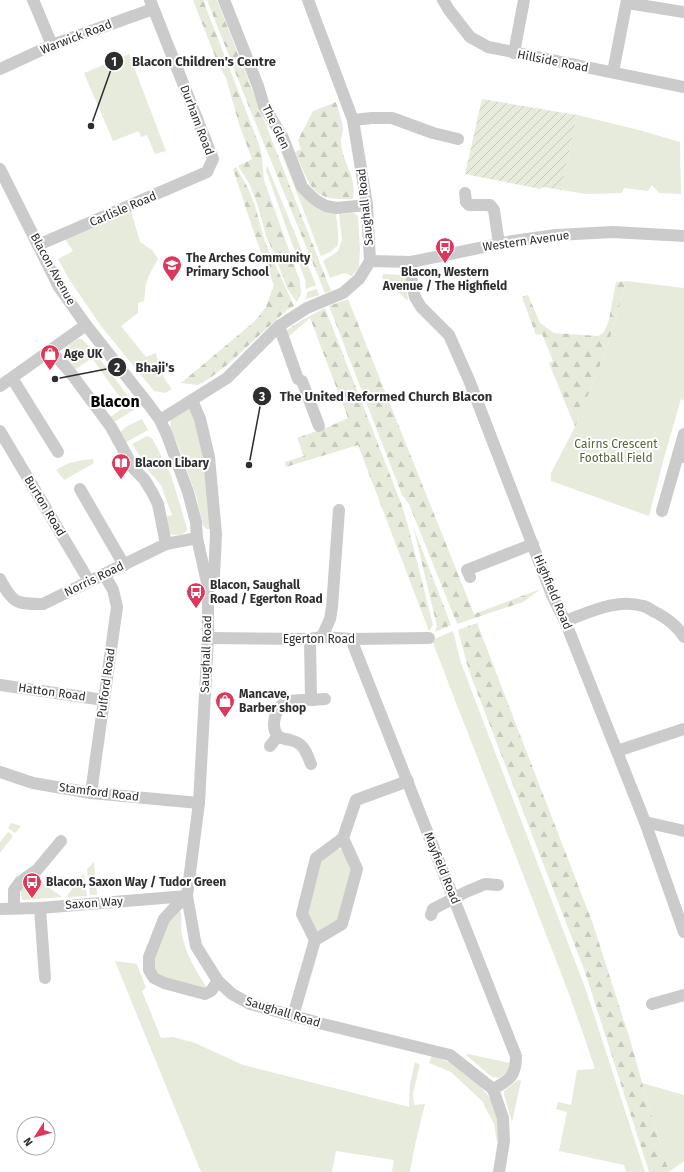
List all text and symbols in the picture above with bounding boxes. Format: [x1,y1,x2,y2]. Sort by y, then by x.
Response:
street label: Warwick Road [38,17,114,57]
street label: Hillside Road [516,47,590,75]
callout: Blacon Children's Centre [104,49,284,74]
text: Blacon Children's Centre [132,54,276,69]
text: 1 [111,55,117,69]
street label: Durham Road [177,83,217,157]
street label: The Glen [259,103,293,151]
street label: Saughall Road [354,168,376,246]
street label: Carlisle Road [88,189,158,229]
street label: Western Avenue [482,228,570,254]
street label: Blacon Avenue [28,231,78,307]
bus stop icon: Blacon, Western Avenue / The Highfield [434,236,456,264]
place label: The Arches Community Primary School [186,251,311,279]
school or university icon: The Arches Community Primary School [161,254,183,282]
place label: Blacon, Western Avenue / The Highfield [382,265,507,293]
shop icon: Age UK [39,343,61,371]
place label: Age UK [63,347,103,361]
callout: Bhaji's [107,355,183,380]
text: Bhaji's [135,360,175,375]
text: 2 [114,361,120,375]
callout: The United Reformed Church Blacon [252,384,500,409]
text: The United Reformed Church Blacon [280,389,492,404]
text: 3 [258,390,265,404]
district label: Blacon [90,392,140,411]
park label: Cairns Crescent Football Field [574,437,658,465]
library icon: Blacon Libary [110,452,132,480]
place label: Blacon Libary [135,456,210,470]
street label: Burton Road [21,473,69,539]
street label: Highfield Road [531,553,575,631]
street label: Norris Road [62,559,126,599]
place label: Blacon, Saughall Road / Egerton Road [210,578,323,606]
bus stop icon: Blacon, Saughall Road / Egerton Road [185,581,207,609]
street label: Saughall Road [198,615,214,693]
street label: Egerton Road [283,632,355,646]
street label: Pulford Road [94,647,118,719]
street label: Hatton Road [17,680,87,704]
place label: Mancave, Barber shop [239,687,306,715]
shop icon: Mancave, Barber shop [214,690,236,718]
street label: Stamford Road [58,780,140,804]
street label: Mayfield Road [421,830,463,906]
bus stop icon: Blacon, Saxon Way / Tudor Green [21,871,43,899]
place label: Blacon, Saxon Way / Tudor Green [46,875,226,889]
street label: Saxon Way [65,894,123,912]
street label: Saughall Road [244,994,322,1030]
north arrow [16,1116,56,1156]
text: N [21,1135,36,1148]

